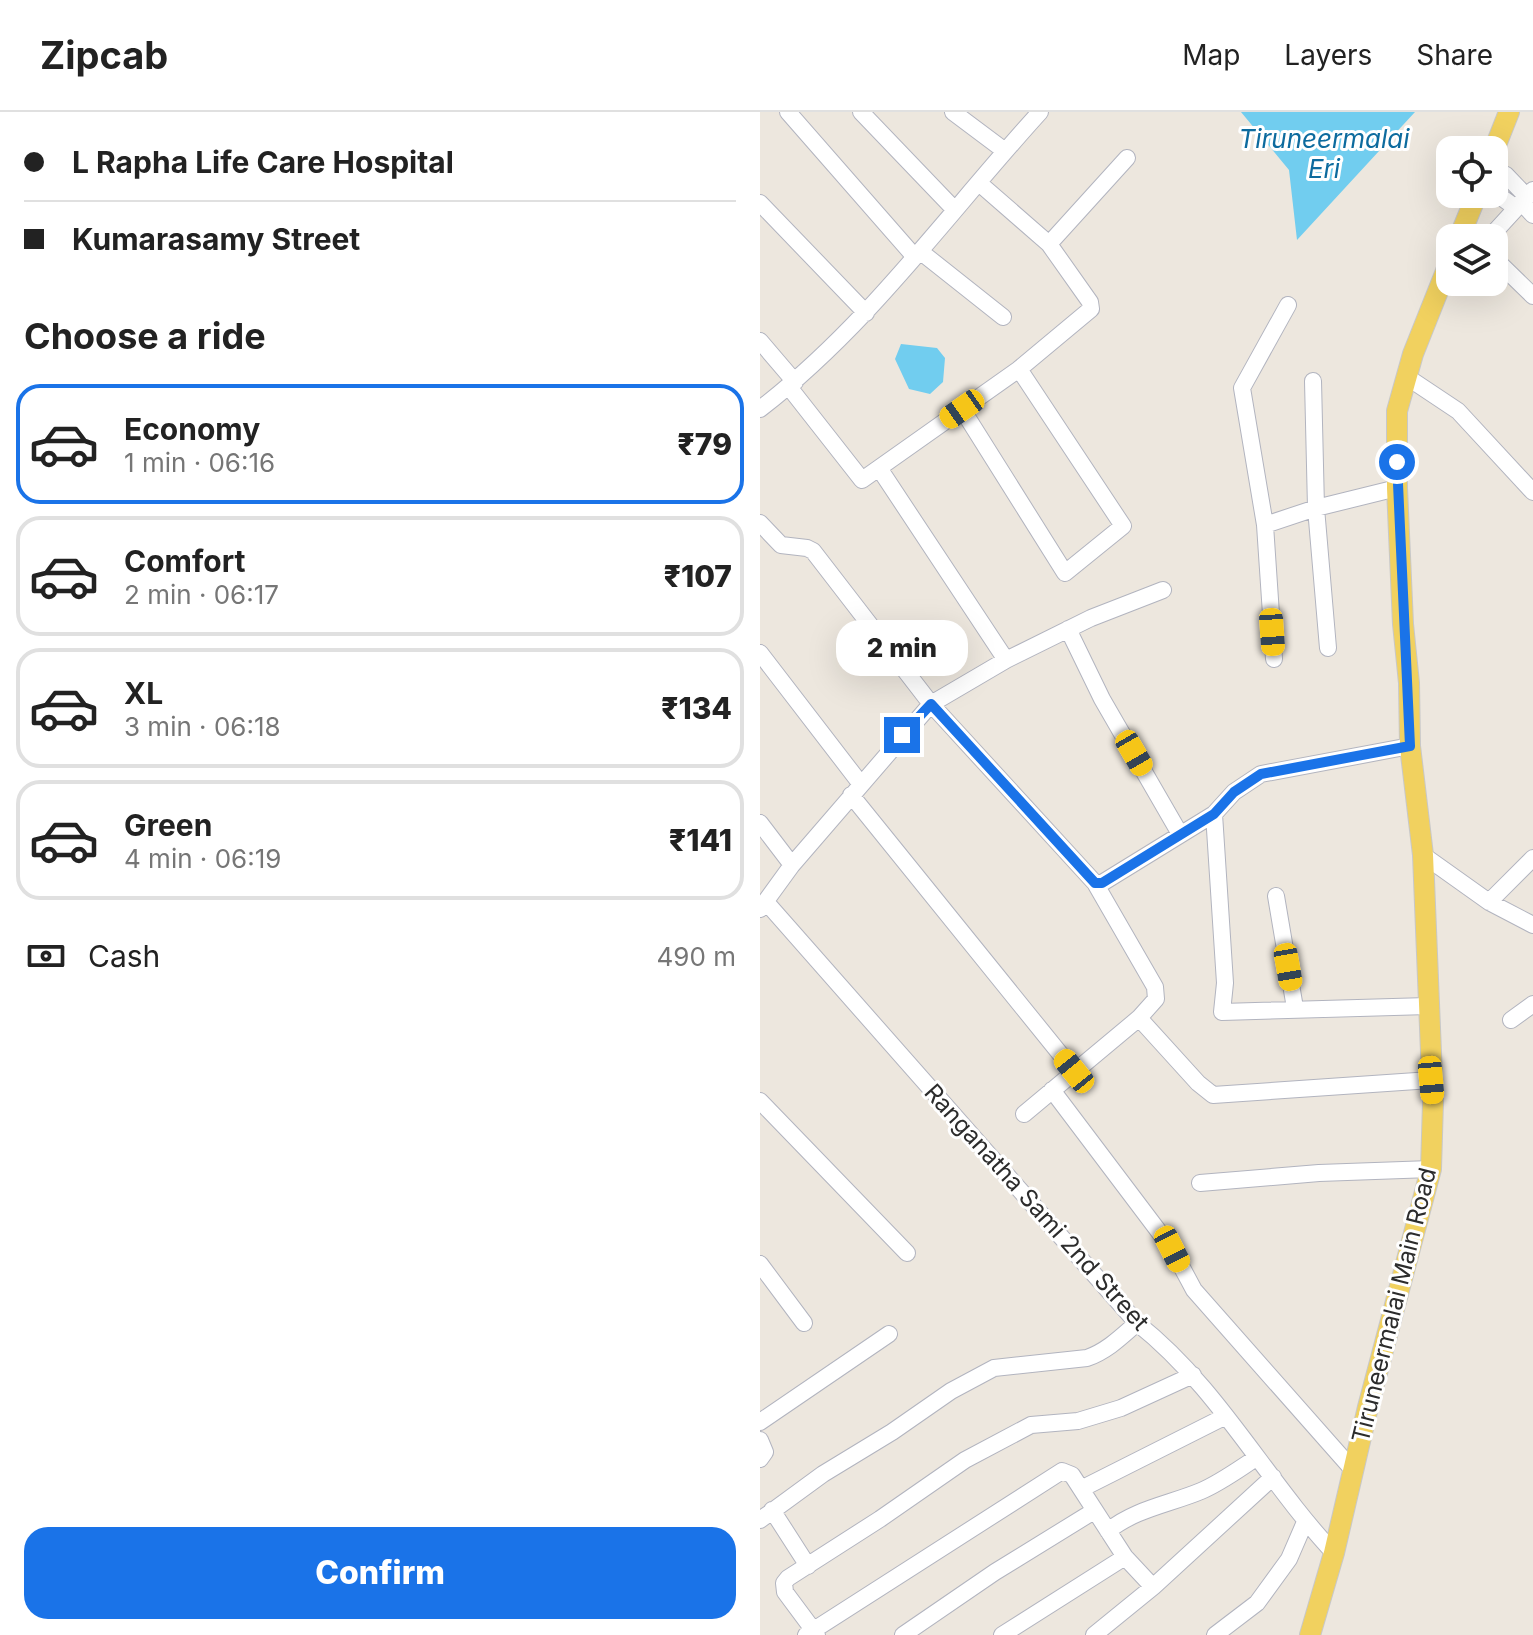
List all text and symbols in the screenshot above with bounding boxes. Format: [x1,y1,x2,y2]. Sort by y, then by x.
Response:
text: Zipcab [40,32,168,78]
text: Map [1182,38,1240,72]
text: Layers [1284,38,1372,72]
text: Share [1416,38,1493,72]
water label: Tiruneermalai Eri [1238,123,1410,184]
map controls [1436,136,1508,296]
button: locate [1436,136,1508,208]
text: L Rapha Life Care Hospital [72,144,454,180]
text: Kumarasamy Street [72,221,360,257]
button: layers [1436,224,1508,296]
text: Choose a ride [24,314,266,358]
car [935,385,989,433]
icon: car [28,408,100,480]
text: Economy [124,411,260,447]
text: ₹79 [677,426,732,462]
route start [1379,444,1415,480]
text: 1 min · 06:16 [124,447,275,478]
icon: car [28,540,100,612]
text: Comfort [124,543,245,579]
text: ₹107 [663,558,732,594]
text: 2 min · 06:17 [124,579,279,610]
car [1258,607,1286,657]
callout: 2 min [836,619,968,675]
text: 2 min [867,632,937,663]
icon: car [28,672,100,744]
text: XL [124,675,163,711]
text: ₹134 [661,690,732,726]
text: 3 min · 06:18 [124,711,281,742]
route end [884,717,920,753]
car [1112,726,1156,780]
icon: car [28,804,100,876]
text: Green [124,807,212,843]
text: ₹141 [669,822,732,858]
text: 4 min · 06:19 [124,843,281,874]
icon: cash [24,934,68,978]
text: Cash [88,938,160,974]
text: 490 m [657,941,736,972]
car [1272,941,1304,993]
car [1050,1045,1098,1097]
car [1417,1055,1445,1105]
street label: Ranganatha Sami 2nd Street [919,1078,1155,1336]
street label: Tiruneermalai Main Road [1346,1165,1442,1445]
car [1150,1222,1194,1276]
button: Confirm [24,1527,736,1619]

